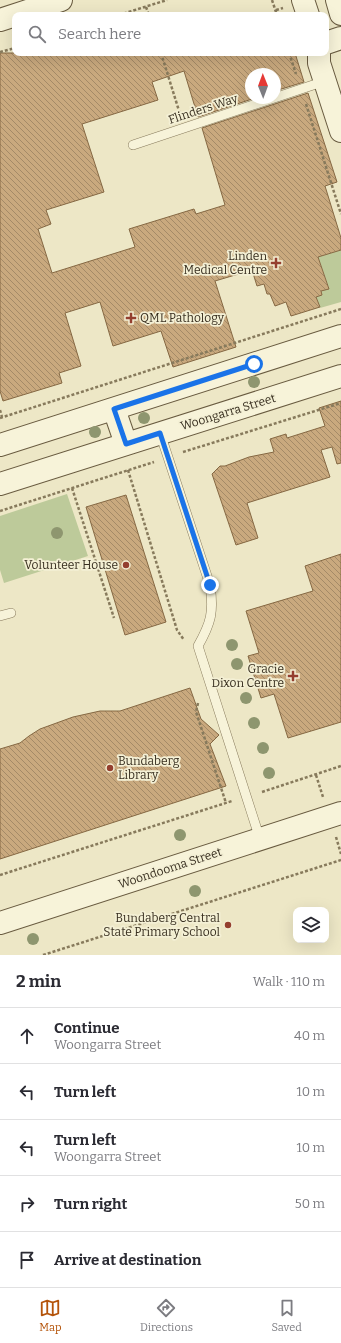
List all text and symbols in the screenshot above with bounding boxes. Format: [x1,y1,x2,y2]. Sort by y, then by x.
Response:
search box [12,12,329,56]
icon: search [26,23,48,45]
text: Search here [58,25,141,43]
north arrow [245,68,281,104]
street label: Flinders Way [167,91,240,127]
place label: Linden Medical Centre [183,249,267,277]
marker: Linden Medical Centre [270,257,282,269]
place label: QML Pathology [140,311,225,325]
marker: QML Pathology [125,312,137,324]
route start [245,355,263,373]
street label: Woongarra Street [179,391,278,433]
place label: Volunteer House [24,558,118,572]
marker: Volunteer House [121,560,131,570]
route end [201,576,219,594]
place label: Gracie Dixon Centre [212,662,284,690]
marker: Gracie Dixon Centre [287,670,299,682]
place label: Bundaberg Library [118,754,180,782]
marker: Bundaberg Library [105,763,115,773]
street label: Woondooma Street [116,844,224,891]
map controls [293,907,329,943]
button: layers [293,907,329,943]
place label: Bundaberg Central State Primary School [103,911,221,939]
marker: Bundaberg Central State Primary School [223,920,233,930]
text: 2 min [16,971,61,992]
text: Walk · 110 m [253,974,325,989]
text: Continue [54,1019,120,1037]
icon: ahead [16,1025,38,1047]
text: 40 m [294,1028,325,1043]
text: Woongarra Street [54,1037,161,1052]
icon: left [16,1081,38,1103]
text: Turn left [54,1083,116,1101]
text: 10 m [296,1084,325,1099]
text: Turn left [54,1131,116,1149]
icon: left [16,1137,38,1159]
text: 10 m [296,1140,325,1155]
text: Woongarra Street [54,1149,161,1164]
icon: right [16,1193,38,1215]
text: Turn right [54,1195,127,1213]
text: 50 m [295,1196,325,1211]
icon: arrive [16,1249,38,1271]
text: Arrive at destination [54,1251,201,1269]
tab: Map [39,1297,61,1334]
tab: Directions [140,1297,193,1334]
tab: Saved [271,1297,302,1334]

